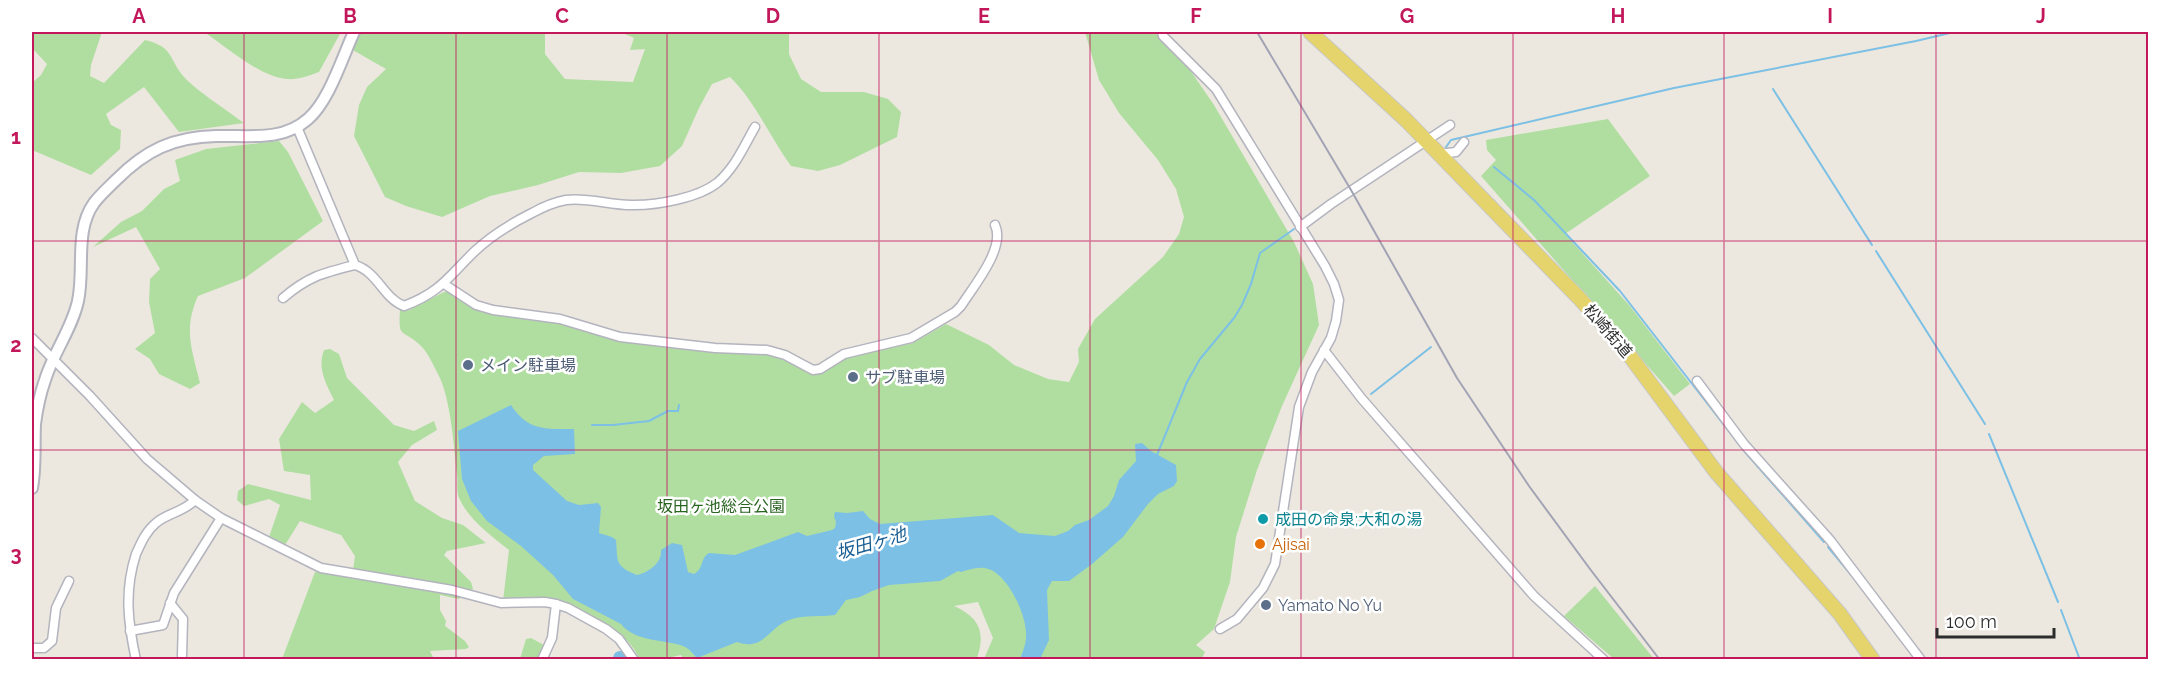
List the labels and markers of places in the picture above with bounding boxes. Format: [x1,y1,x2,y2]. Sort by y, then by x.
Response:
place label: メイン駐車場 [480,356,576,375]
marker: メイン駐車場 [461,358,475,372]
place label: サブ駐車場 [865,368,945,387]
marker: サブ駐車場 [846,370,860,384]
place label: 成田の命泉;大和の湯 [1275,510,1422,529]
marker: 成田の命泉;大和の湯 [1256,512,1270,526]
place label: Ajisai [1272,535,1310,554]
marker: Ajisai [1253,537,1267,551]
place label: Yamato No Yu [1278,596,1382,615]
marker: Yamato No Yu [1259,598,1273,612]

